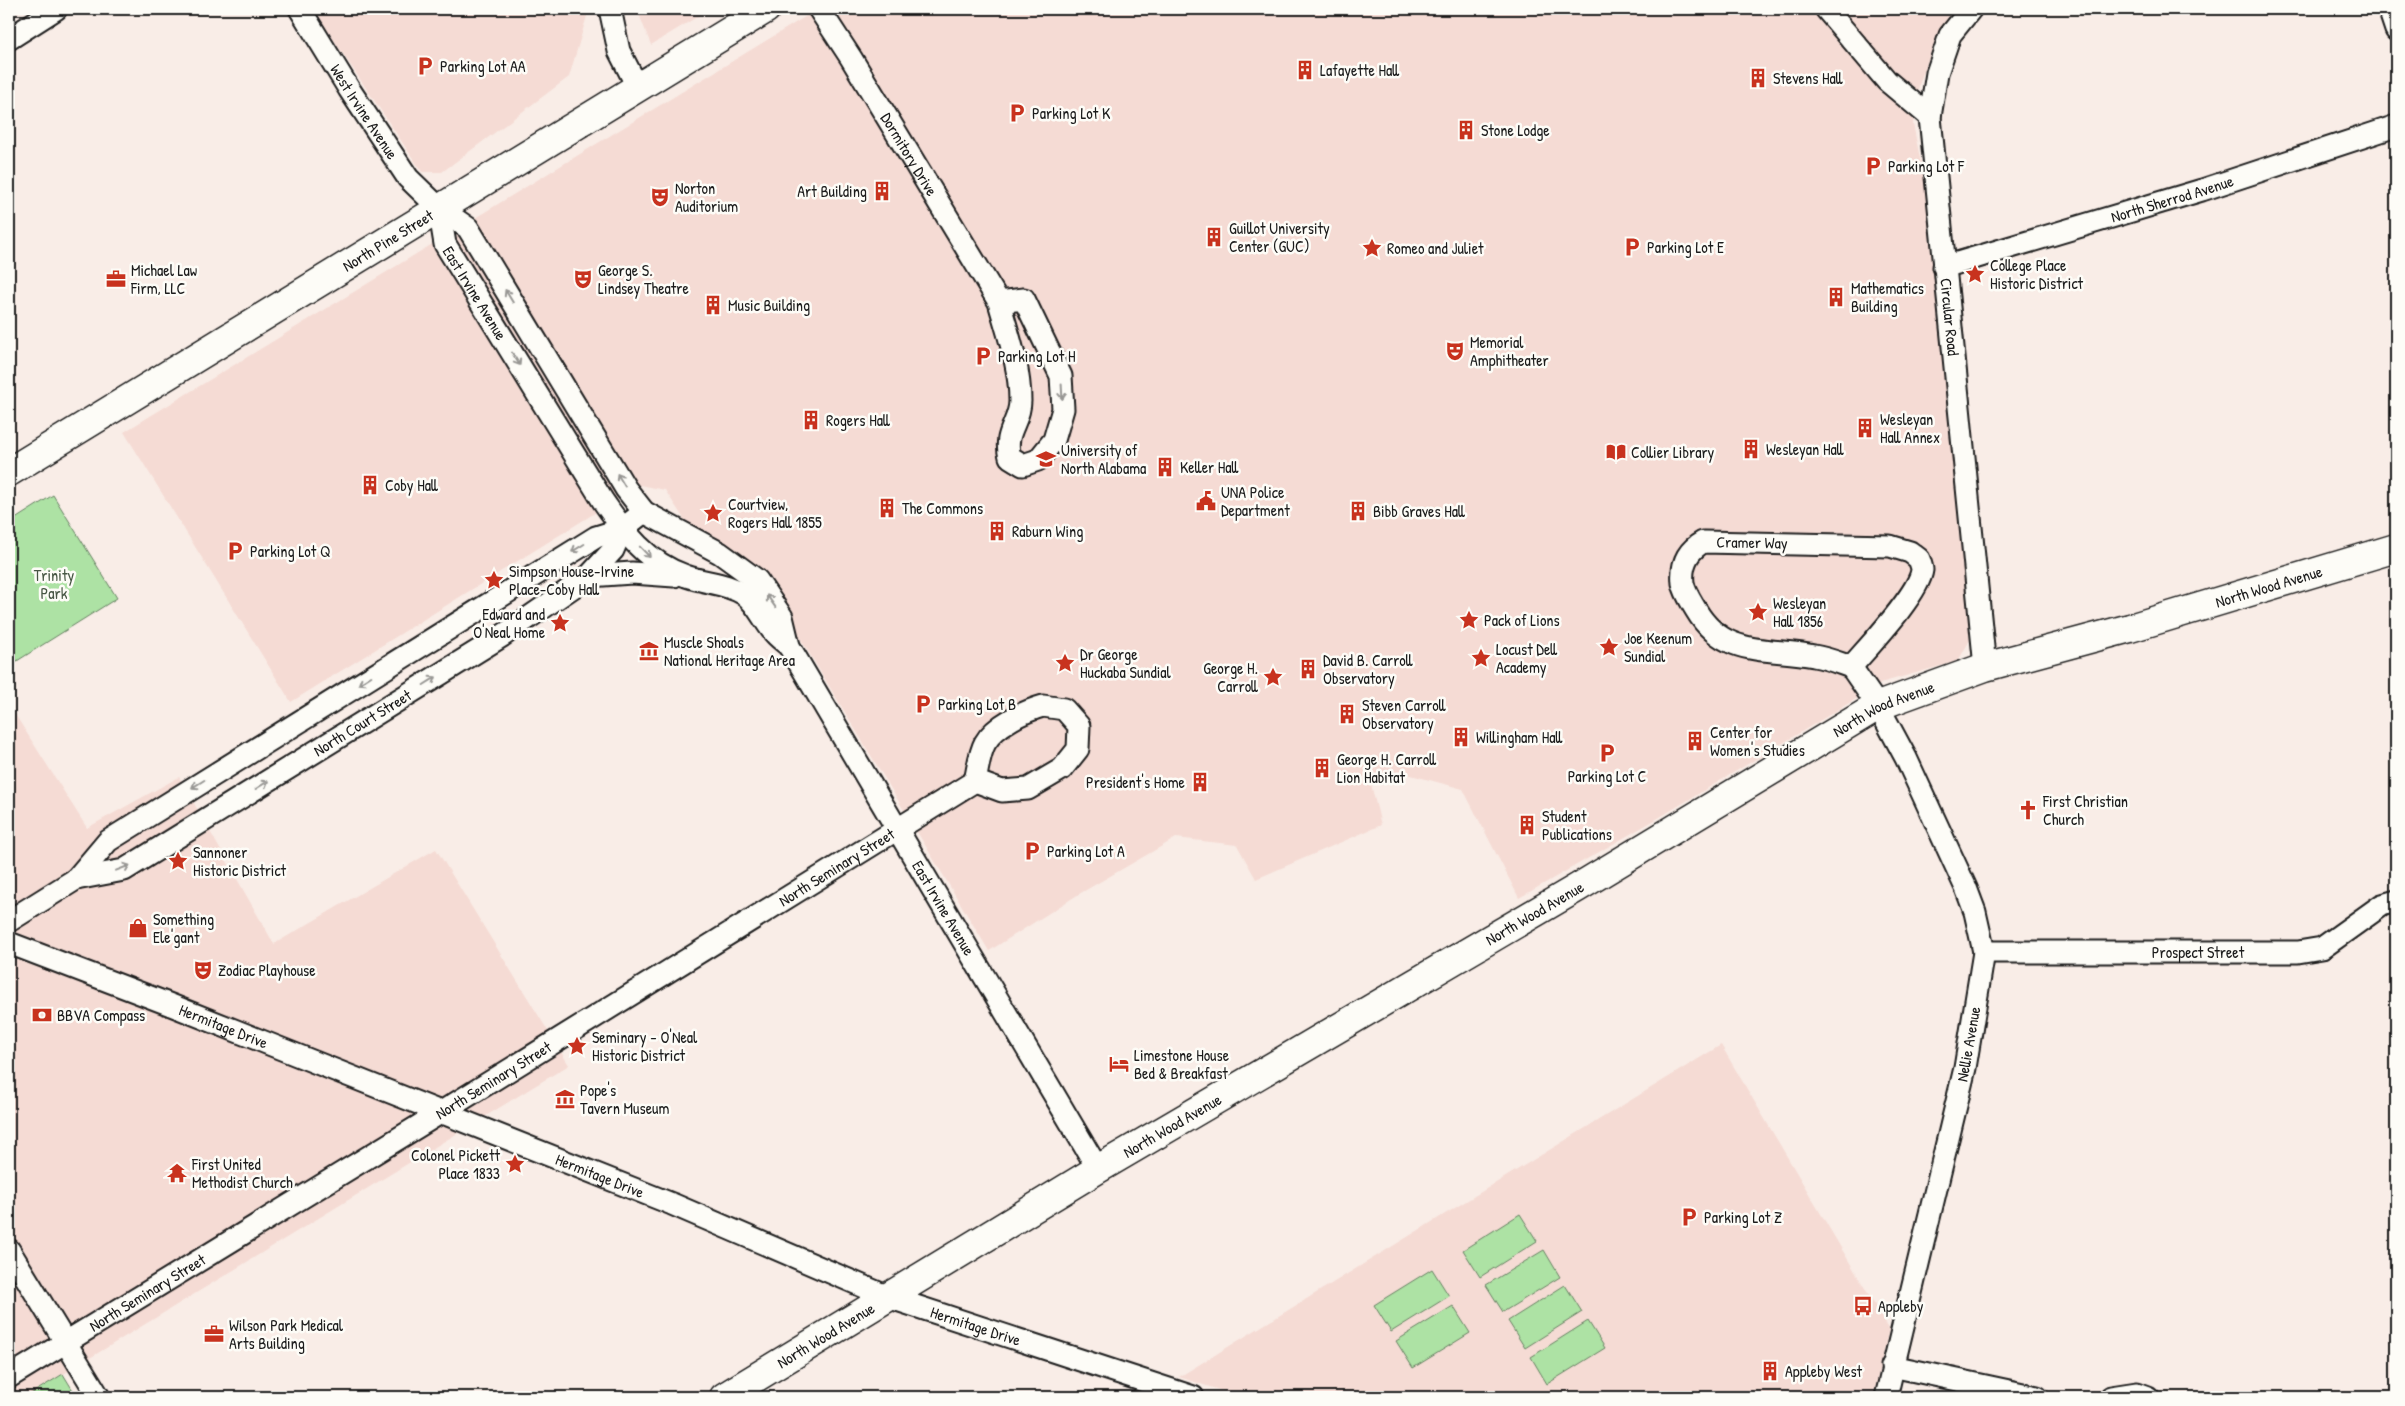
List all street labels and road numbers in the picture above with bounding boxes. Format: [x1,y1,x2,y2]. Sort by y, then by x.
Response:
street label: West Irvine Avenue [325,60,404,164]
street label: Dormitory Drive [876,108,943,200]
street label: North Sherrod Avenue [2108,169,2237,228]
street label: North Pine Street [338,204,438,277]
street label: East Irvine Avenue [438,242,513,345]
street label: Circular Road [1935,277,1965,357]
street label: Cramer Way [1716,530,1788,554]
street label: North Wood Avenue [2213,560,2325,613]
street label: North Wood Avenue [1828,675,1938,742]
street label: North Court Street [309,684,416,761]
street label: North Seminary Street [774,822,899,911]
street label: East Irvine Avenue [907,856,981,960]
street label: North Wood Avenue [1481,875,1588,950]
street label: Prospect Street [2152,941,2245,963]
street label: Hermitage Drive [176,998,272,1054]
street label: Nellie Avenue [1951,1004,1986,1083]
street label: North Seminary Street [431,1035,556,1124]
street label: North Wood Avenue [1119,1088,1226,1163]
street label: Hermitage Drive [552,1148,648,1203]
street label: North Seminary Street [85,1248,210,1336]
street label: North Wood Avenue [773,1297,879,1373]
street label: Hermitage Drive [928,1301,1024,1351]

